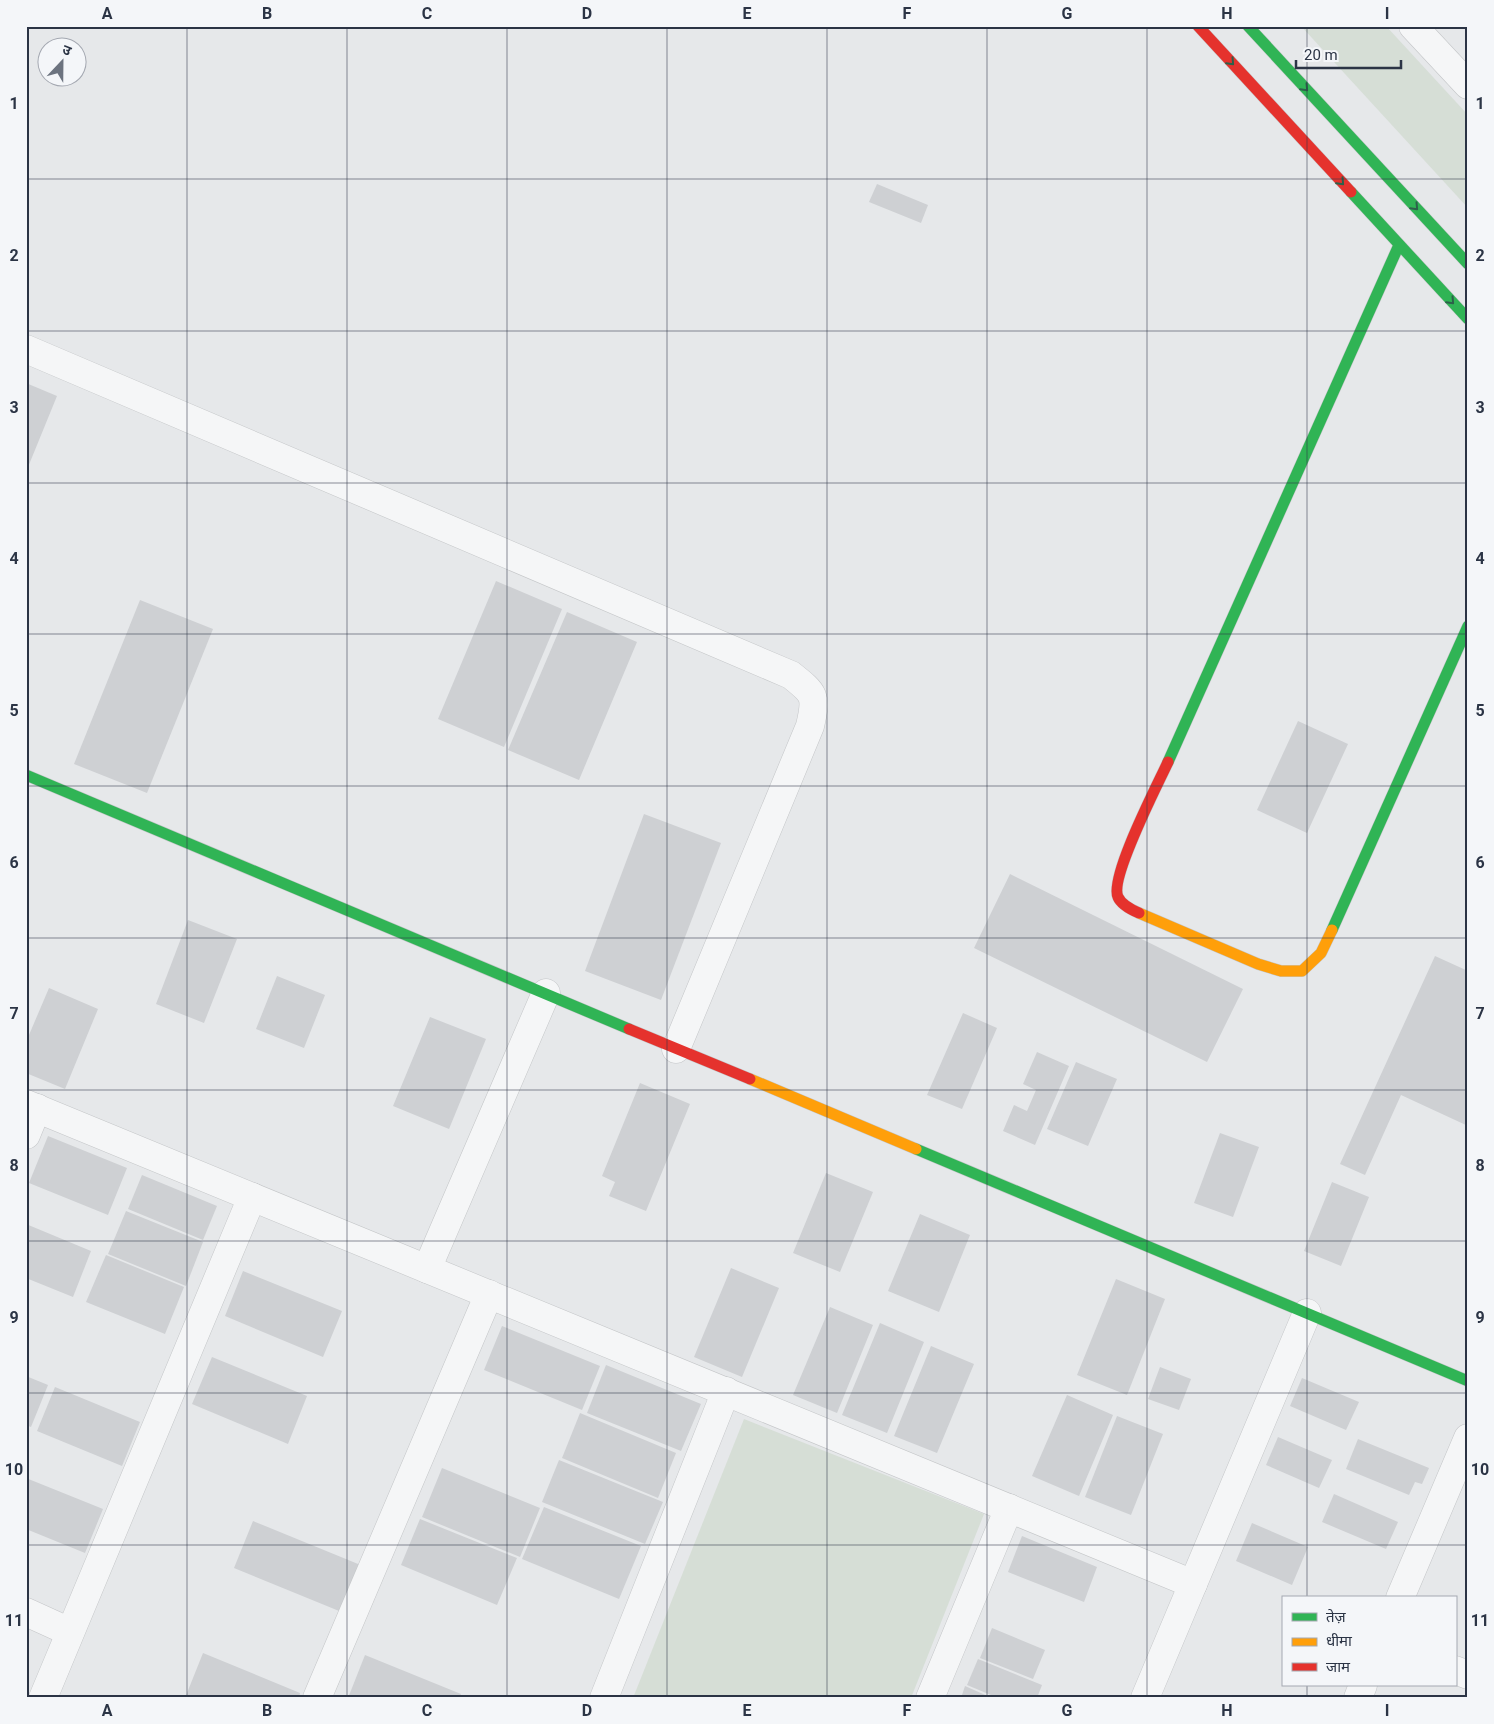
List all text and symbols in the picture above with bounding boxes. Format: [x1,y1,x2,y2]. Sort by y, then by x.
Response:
text: A [102,4,113,23]
text: B [262,4,272,23]
text: C [422,4,432,23]
text: D [582,4,592,23]
text: E [743,4,752,23]
text: F [903,4,912,23]
text: G [1062,4,1073,23]
text: H [1221,4,1233,23]
text: I [1385,4,1389,23]
north arrow [38,38,88,88]
scale bar [1296,38,1402,70]
text: उ [60,41,74,59]
text: 20 m [1304,46,1338,64]
one-way arrow [1225,57,1234,66]
one-way arrow [1299,82,1308,91]
text: 1 [9,94,19,113]
text: 1 [1475,94,1485,113]
one-way arrow [1335,176,1344,185]
one-way arrow [1409,202,1418,211]
text: 2 [9,246,19,265]
text: 2 [1475,246,1485,265]
one-way arrow [1445,295,1454,304]
text: 3 [9,398,19,417]
text: 3 [1475,398,1485,417]
text: 4 [9,549,19,568]
text: 4 [1475,549,1485,568]
text: 5 [9,701,19,720]
text: 5 [1475,701,1485,720]
text: 6 [9,853,19,872]
text: 6 [1475,853,1485,872]
text: 7 [9,1004,19,1023]
text: 7 [1475,1004,1485,1023]
text: 8 [9,1156,19,1175]
text: 8 [1475,1156,1485,1175]
text: 9 [9,1308,19,1327]
text: 9 [1475,1308,1485,1327]
text: 10 [5,1460,23,1479]
text: 10 [1471,1460,1489,1479]
legend [1282,1596,1456,1686]
text: तेज़ [1326,1608,1347,1626]
text: 11 [5,1611,23,1630]
text: 11 [1471,1611,1489,1630]
text: धीमा [1326,1632,1353,1650]
text: जाम [1326,1658,1351,1676]
text: A [102,1701,113,1720]
text: B [262,1701,272,1720]
text: C [422,1701,432,1720]
text: D [582,1701,592,1720]
text: E [743,1701,752,1720]
text: F [903,1701,912,1720]
text: G [1062,1701,1073,1720]
text: H [1221,1701,1233,1720]
text: I [1385,1701,1389,1720]

